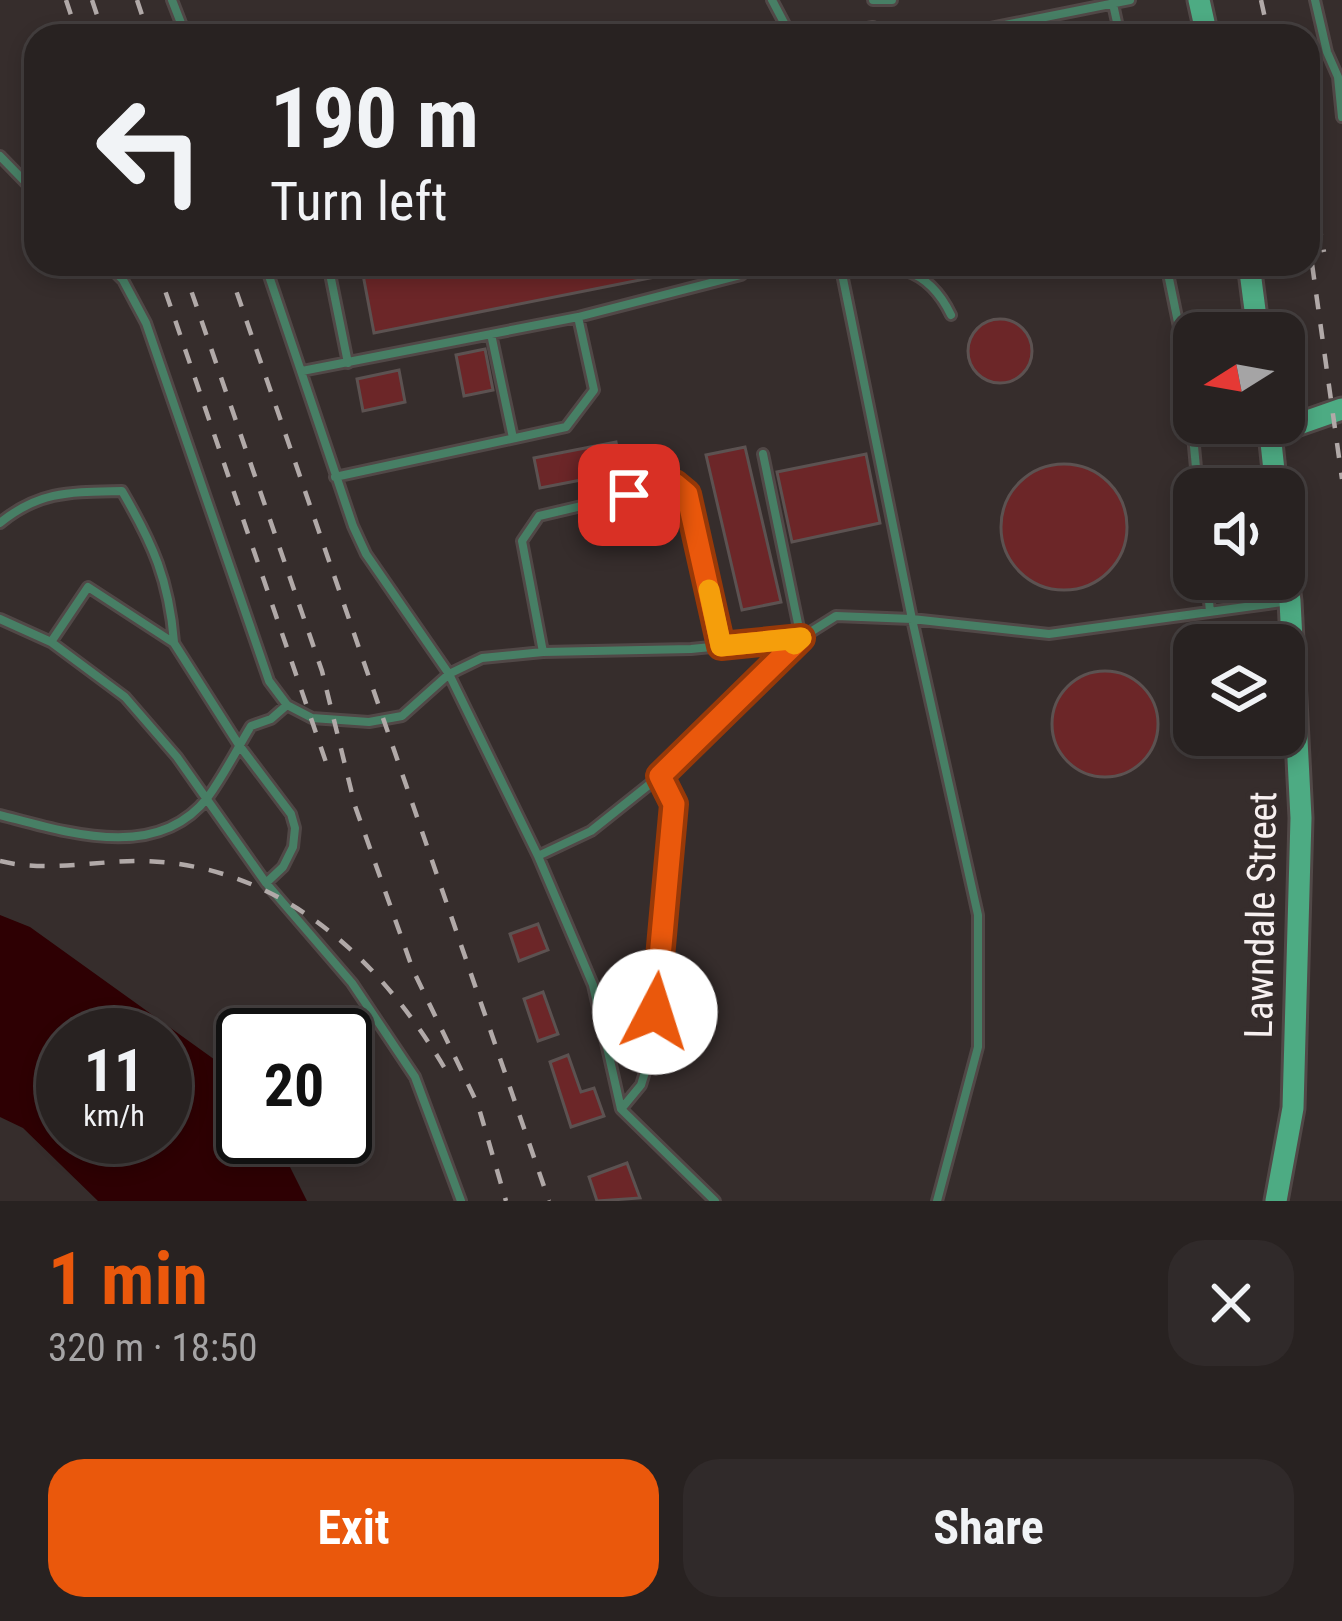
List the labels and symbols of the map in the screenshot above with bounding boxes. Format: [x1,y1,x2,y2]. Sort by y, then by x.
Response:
north arrow [1173,312,1305,444]
pin [578,444,680,546]
street label: Lawndale Street [1236,791,1286,1039]
position arrow [592,949,718,1075]
speed limit sign: 20 [216,1008,372,1164]

